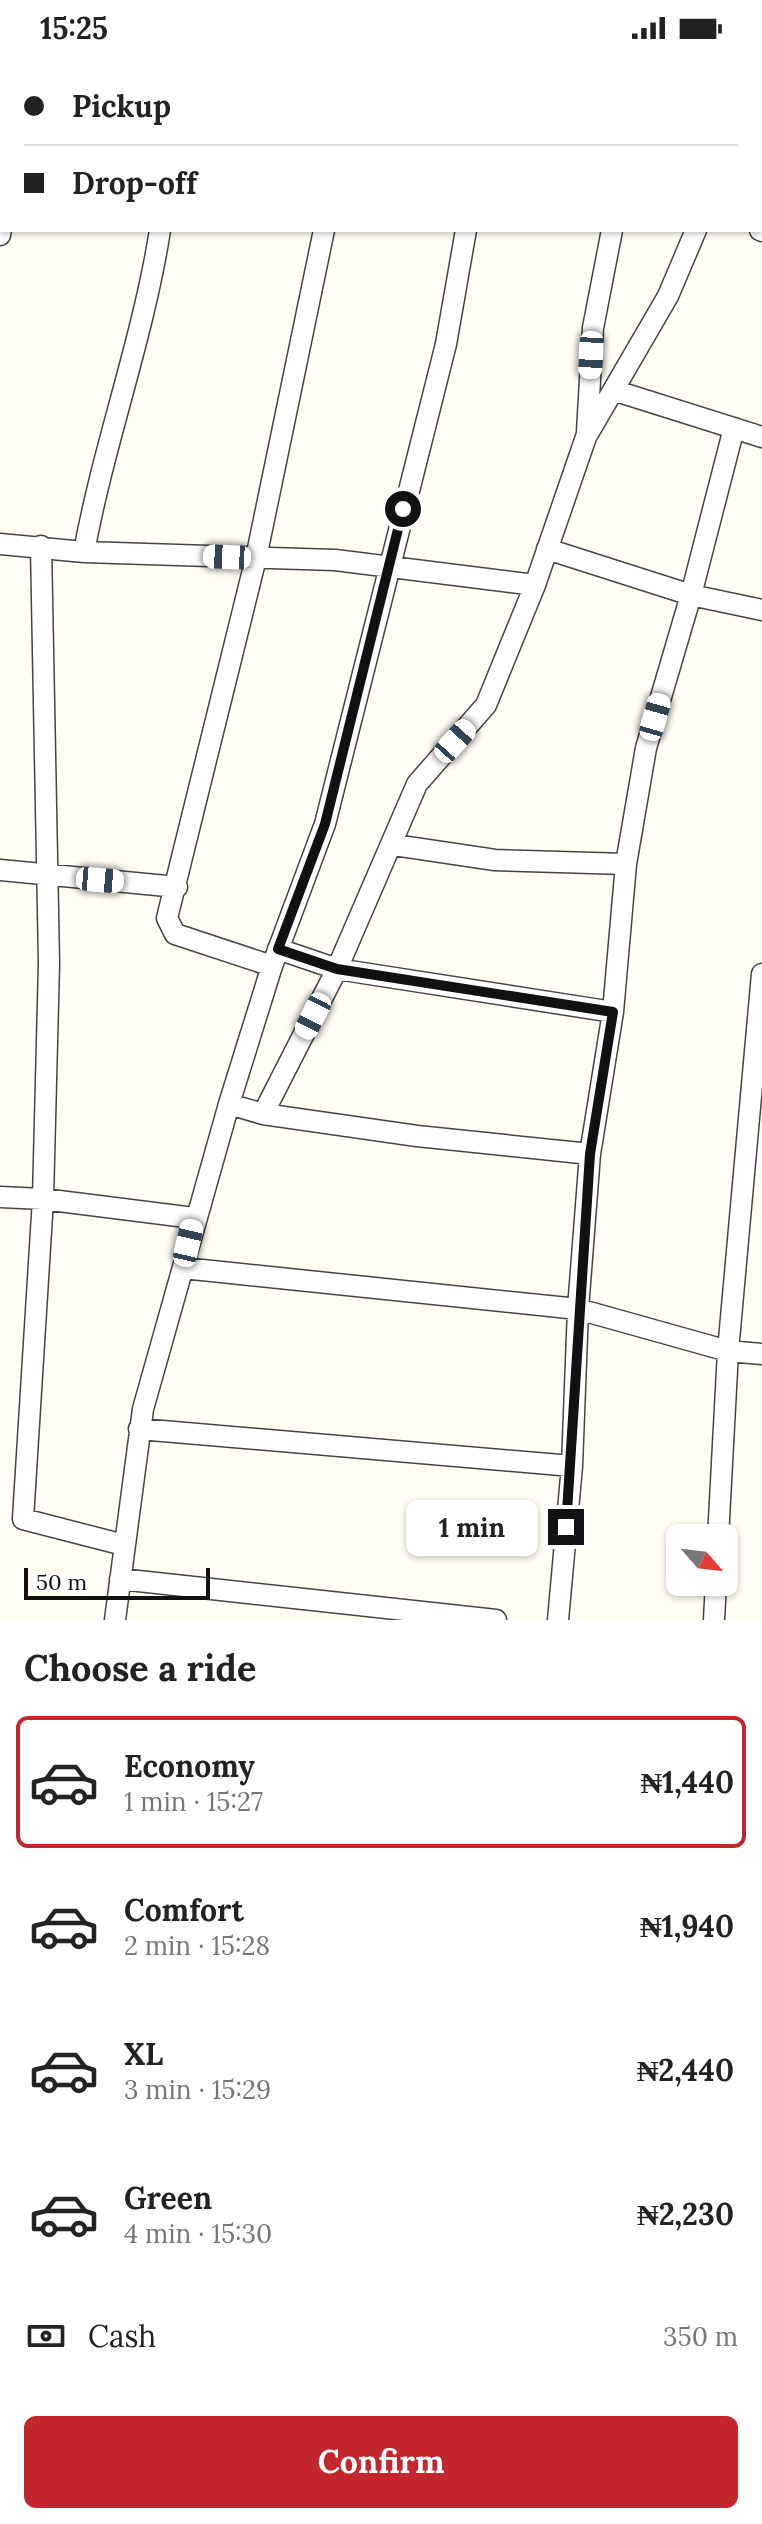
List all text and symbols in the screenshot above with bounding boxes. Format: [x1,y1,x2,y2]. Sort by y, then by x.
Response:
text: 15:25 [40,9,108,47]
text: Pickup [72,87,171,125]
text: Drop-off [72,164,197,202]
car [578,330,604,380]
route start [385,491,421,527]
car [203,544,251,570]
car [637,691,673,743]
car [430,715,480,767]
car [75,866,125,894]
car [291,989,335,1043]
car [171,1217,205,1269]
callout: 1 min [406,1499,538,1555]
route end [548,1509,584,1545]
text: 1 min [439,1511,505,1544]
north arrow [666,1524,738,1596]
map controls [666,1524,738,1596]
scale bar [24,1564,210,1600]
text: 50 m [36,1568,87,1596]
text: Choose a ride [24,1645,256,1691]
icon: car [28,1746,100,1818]
text: Economy [124,1747,255,1785]
text: ₦1,440 [640,1763,734,1801]
text: 1 min · 15:27 [124,1785,263,1818]
icon: car [28,1890,100,1962]
text: Comfort [124,1891,244,1929]
text: ₦1,940 [640,1907,734,1945]
text: 2 min · 15:28 [124,1929,270,1962]
icon: car [28,2034,100,2106]
text: XL [124,2035,163,2073]
text: ₦2,440 [637,2051,734,2089]
text: 3 min · 15:29 [124,2073,271,2106]
icon: car [28,2178,100,2250]
text: Green [124,2179,212,2217]
text: ₦2,230 [637,2195,734,2233]
text: 4 min · 15:30 [124,2217,272,2250]
icon: cash [24,2314,68,2358]
text: Cash [88,2317,156,2355]
text: 350 m [663,2320,738,2353]
button: Confirm [24,2416,738,2508]

